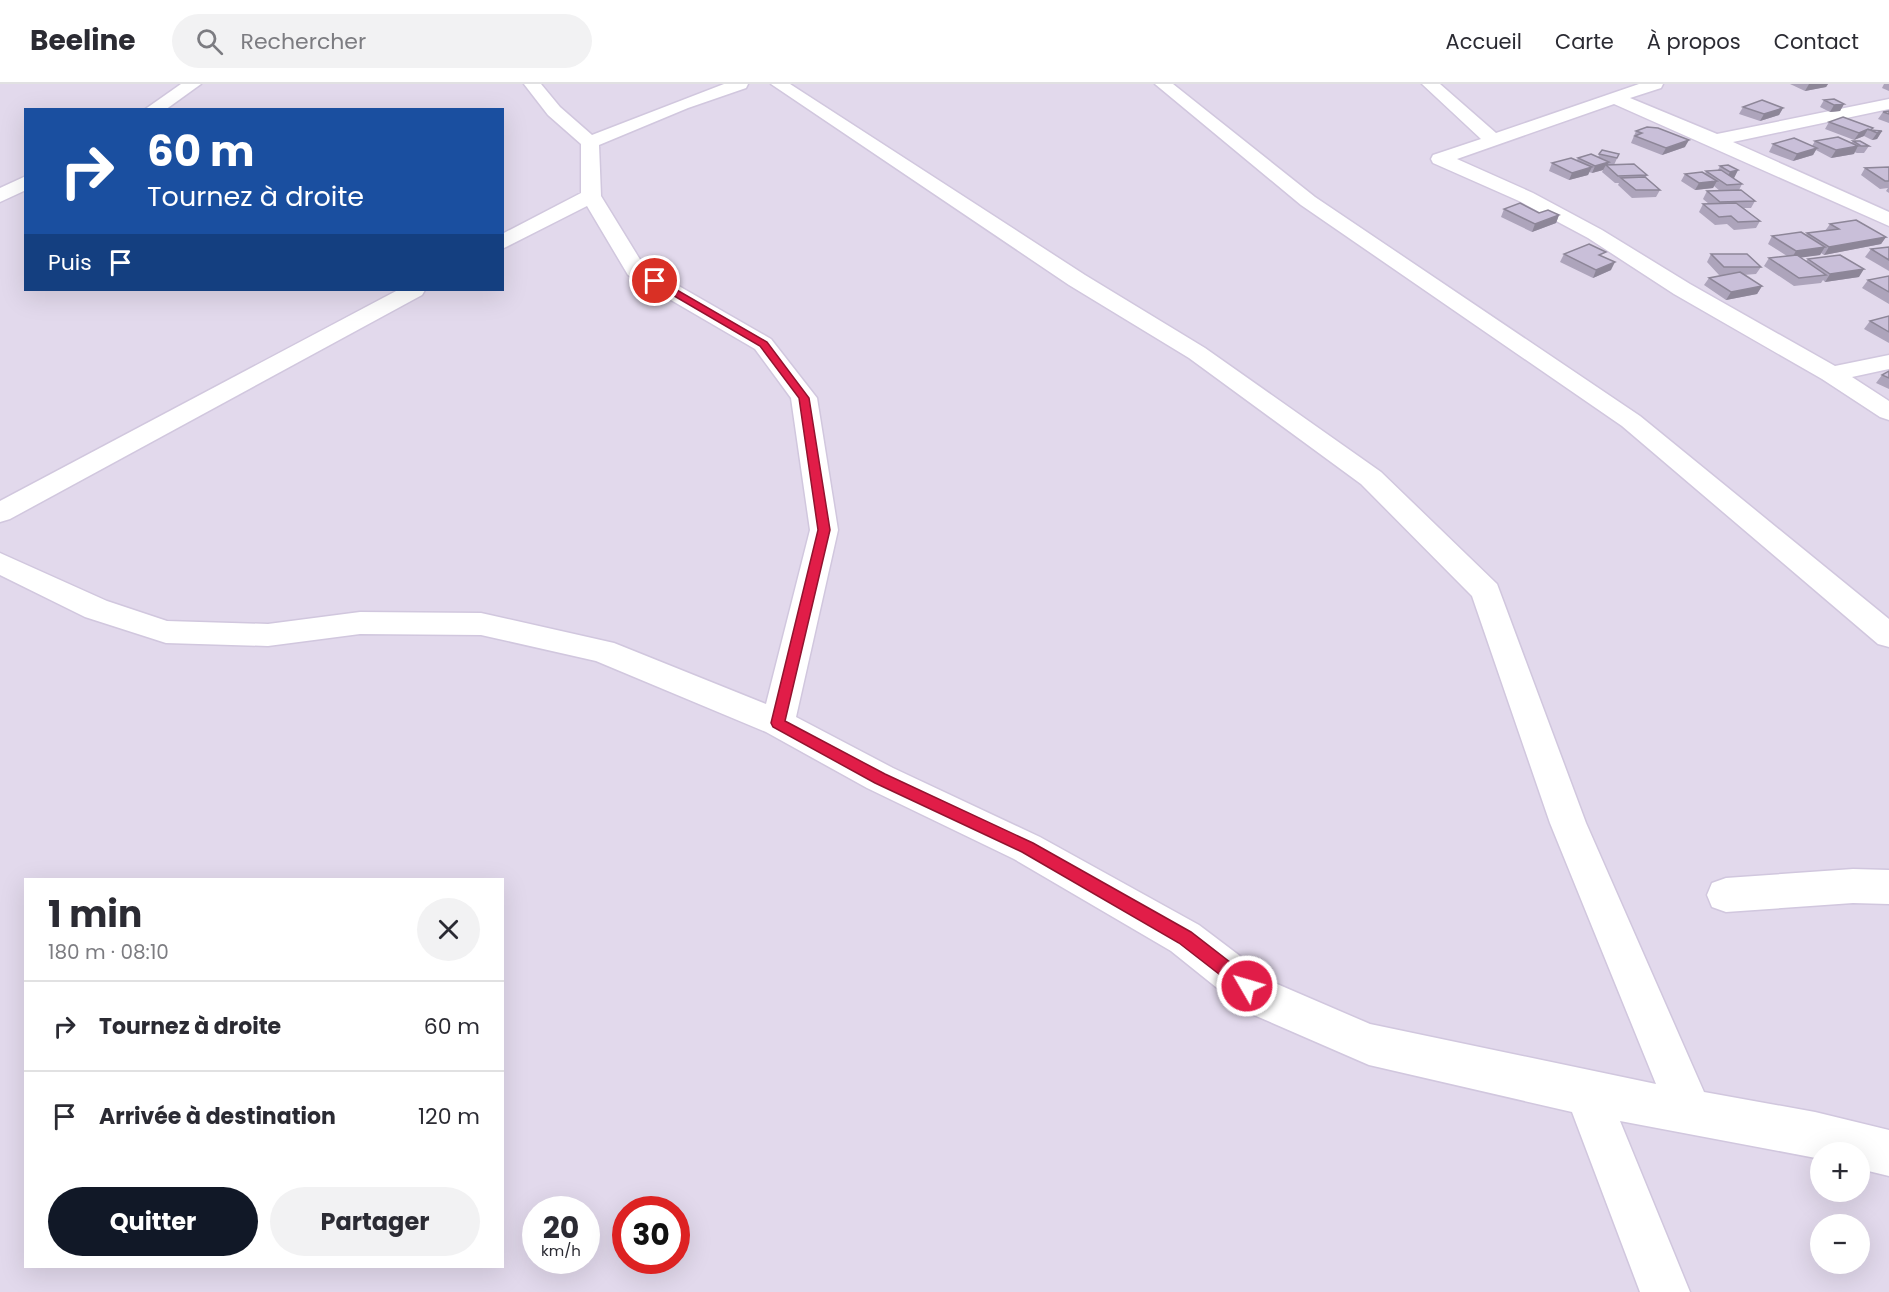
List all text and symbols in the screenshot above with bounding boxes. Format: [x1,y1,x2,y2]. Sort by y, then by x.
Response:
search box [172,14,592,68]
text: Beeline [30,21,136,60]
icon: search [193,25,226,58]
text: Rechercher [241,26,366,57]
text: Accueil [1445,27,1522,56]
text: Carte [1555,27,1614,56]
text: À propos [1647,27,1741,56]
text: Contact [1774,27,1859,56]
text: 60 m [147,122,255,181]
icon: right [48,132,126,210]
text: Tournez à droite [147,178,364,215]
icon: arrive [104,246,137,279]
text: Puis [48,247,92,278]
pin [629,255,680,306]
icon: arrive [638,264,671,297]
text: 1 min [48,889,142,940]
button: close [417,898,480,961]
text: 180 m · 08:10 [48,938,169,966]
position arrow [1215,954,1279,1018]
icon: right [48,1010,81,1043]
text: Tournez à droite [99,1011,281,1042]
text: 60 m [424,1011,480,1042]
icon: arrive [48,1100,81,1133]
text: Arrivée à destination [99,1101,336,1132]
text: 120 m [418,1101,480,1132]
map controls [1810,1142,1870,1274]
button: + [1810,1142,1870,1202]
button: Quitter [48,1187,258,1256]
button: Partager [270,1187,480,1256]
speed limit sign: 30 [612,1196,690,1274]
text: 20 [543,1206,579,1249]
button: − [1810,1214,1870,1274]
text: km/h [541,1240,581,1261]

